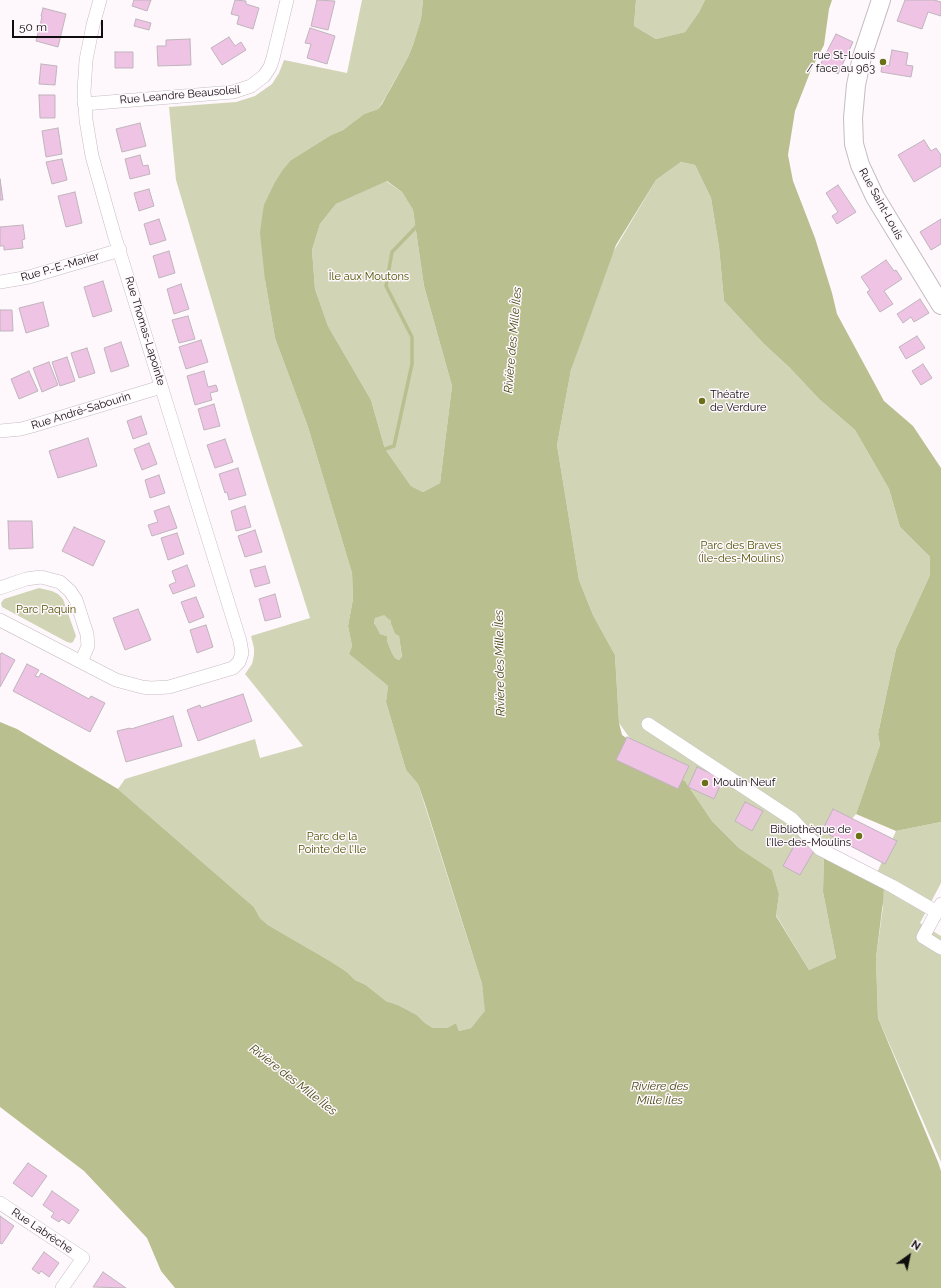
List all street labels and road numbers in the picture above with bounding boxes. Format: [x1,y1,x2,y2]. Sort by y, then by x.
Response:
street label: Rue Leandre Beausoleil [119,83,241,107]
street label: Rue Saint-Louis [856,166,906,242]
street label: Rue P.-E.-Marier [19,249,101,285]
street label: Rue Thomas-Lapointe [122,275,168,387]
street label: Rue André-Sabourin [30,390,132,432]
street label: Rue Labrèche [9,1206,75,1256]

